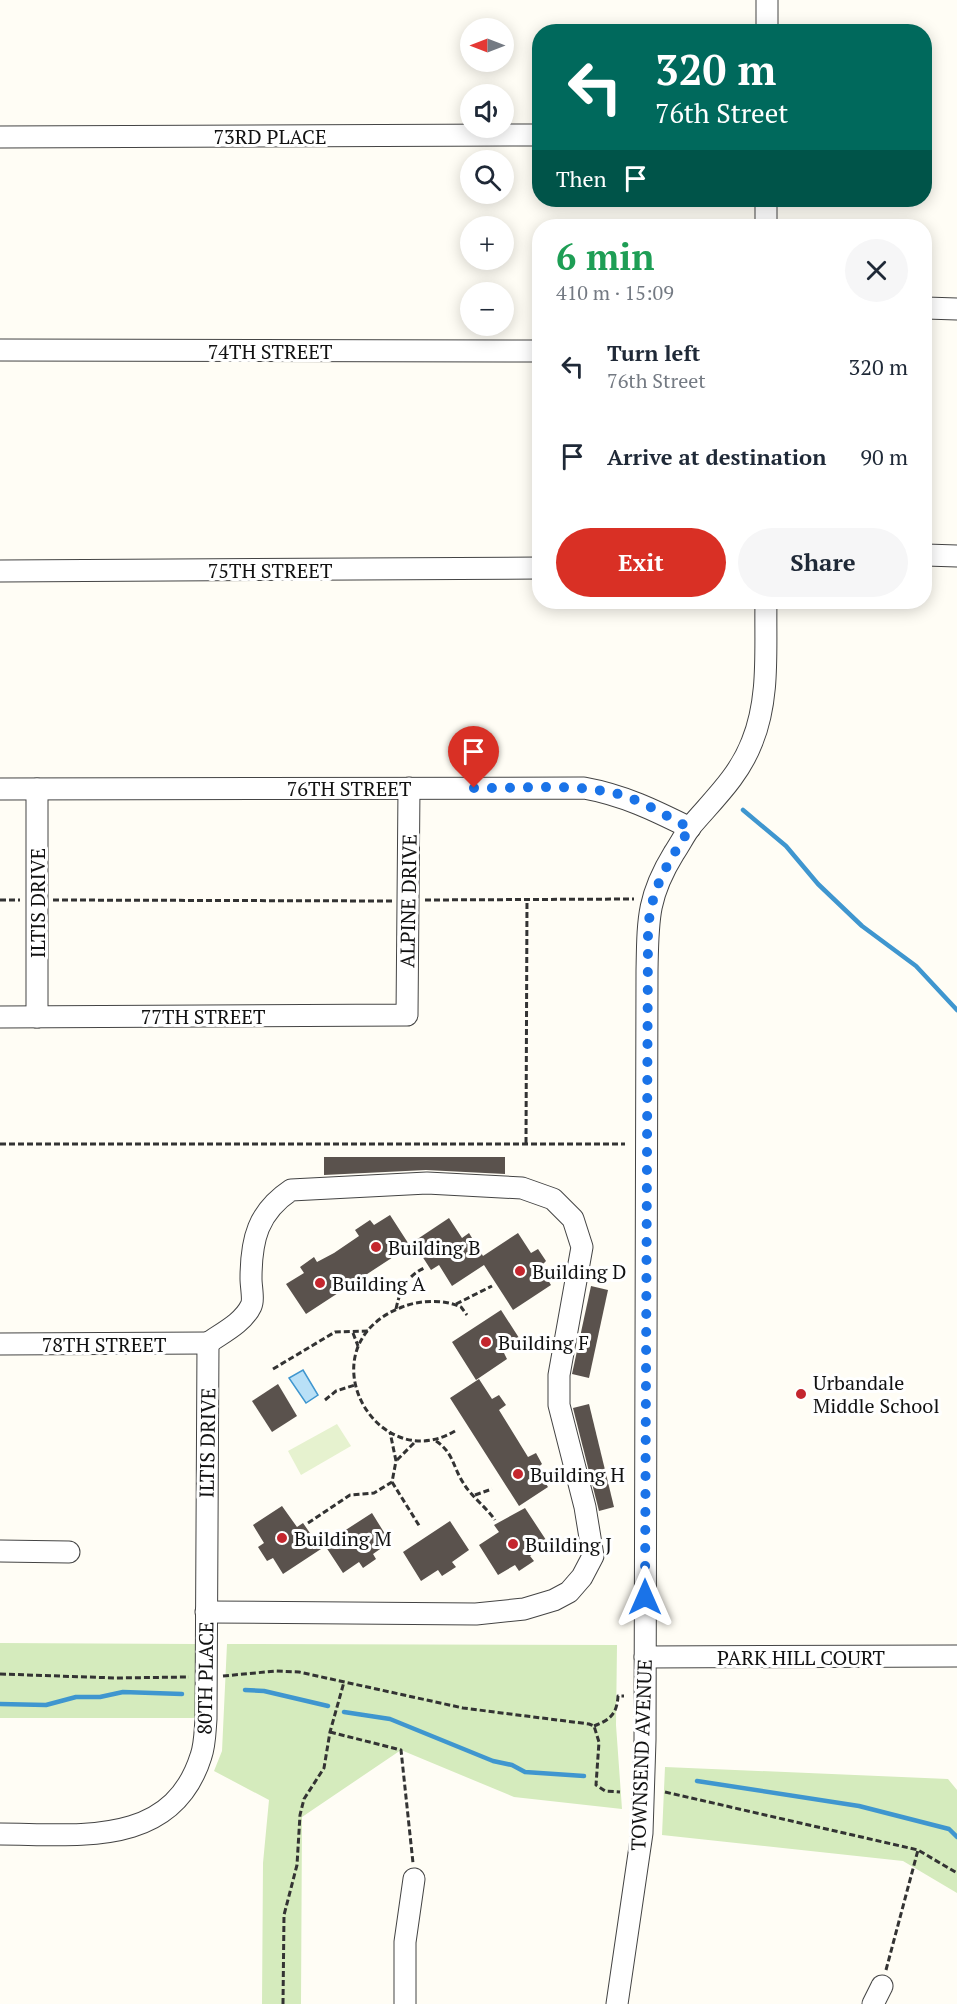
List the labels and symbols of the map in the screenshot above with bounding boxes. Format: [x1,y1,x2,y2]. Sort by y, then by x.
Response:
north arrow [460,18,514,72]
street label: 73RD PLACE [213,123,327,150]
street label: 74TH STREET [208,338,332,365]
street label: 75TH STREET [208,557,332,584]
pin [448,726,499,788]
street label: 76TH STREET [287,775,411,802]
street label: ALPINE DRIVE [393,834,423,968]
street label: ILTIS DRIVE [24,848,51,958]
street label: 77TH STREET [141,1003,265,1030]
place label: Building B [388,1234,481,1261]
marker: Building B [369,1240,383,1254]
place label: Building D [532,1258,626,1285]
marker: Building D [513,1264,527,1278]
place label: Building A [332,1270,426,1297]
marker: Building A [313,1276,327,1290]
place label: Building F [498,1329,589,1356]
street label: 78TH STREET [42,1331,166,1358]
marker: Building F [479,1335,493,1349]
place label: Urbandale Middle School [813,1369,939,1419]
marker: Urbandale Middle School [794,1387,808,1401]
street label: ILTIS DRIVE [193,1388,221,1498]
place label: Building H [530,1461,625,1488]
marker: Building H [511,1467,525,1481]
place label: Building M [294,1525,392,1552]
marker: Building M [275,1531,289,1545]
place label: Building J [525,1531,612,1558]
marker: Building J [506,1537,520,1551]
position arrow [613,1565,677,1629]
street label: 80TH PLACE [191,1621,219,1735]
street label: PARK HILL COURT [717,1644,885,1671]
street label: TOWNSEND AVENUE [624,1659,658,1851]

